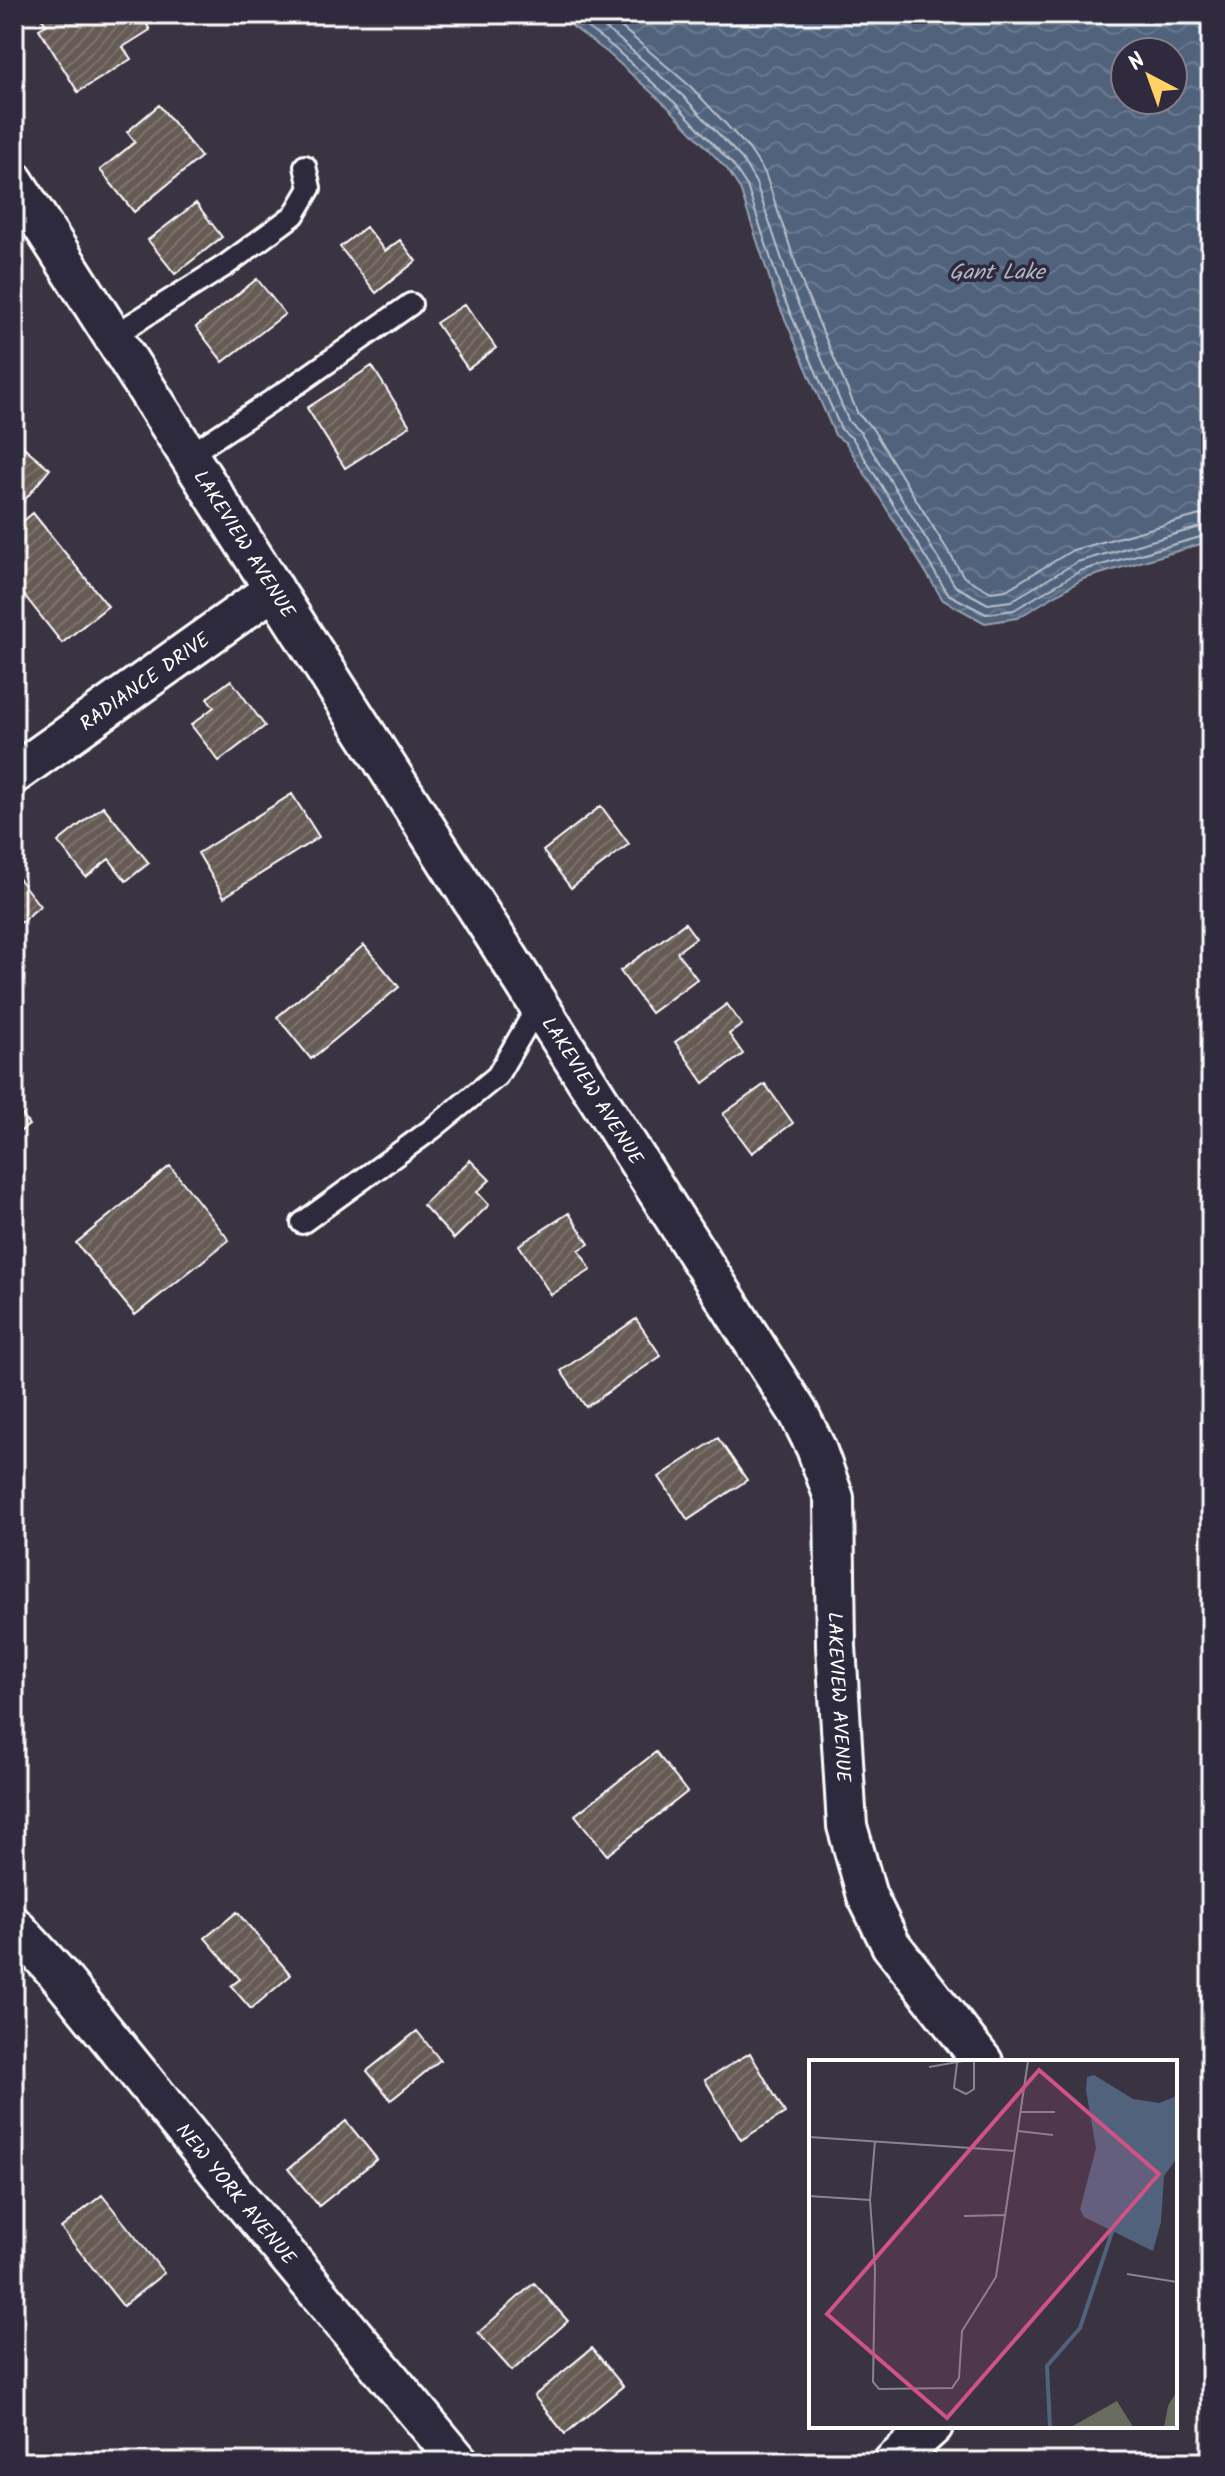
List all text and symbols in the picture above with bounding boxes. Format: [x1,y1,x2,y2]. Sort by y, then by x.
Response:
north arrow [1109,36,1189,116]
text: N [1121,45,1154,81]
water label: Gant Lake [949,256,1047,291]
street label: LAKEVIEW AVENUE [184,464,303,626]
street label: RADIANCE DRIVE [74,625,218,740]
street label: LAKEVIEW AVENUE [532,1011,651,1173]
street label: LAKEVIEW AVENUE [818,1612,858,1785]
inset map [809,2060,1177,2428]
street label: NEW YORK AVENUE [167,2117,304,2274]

